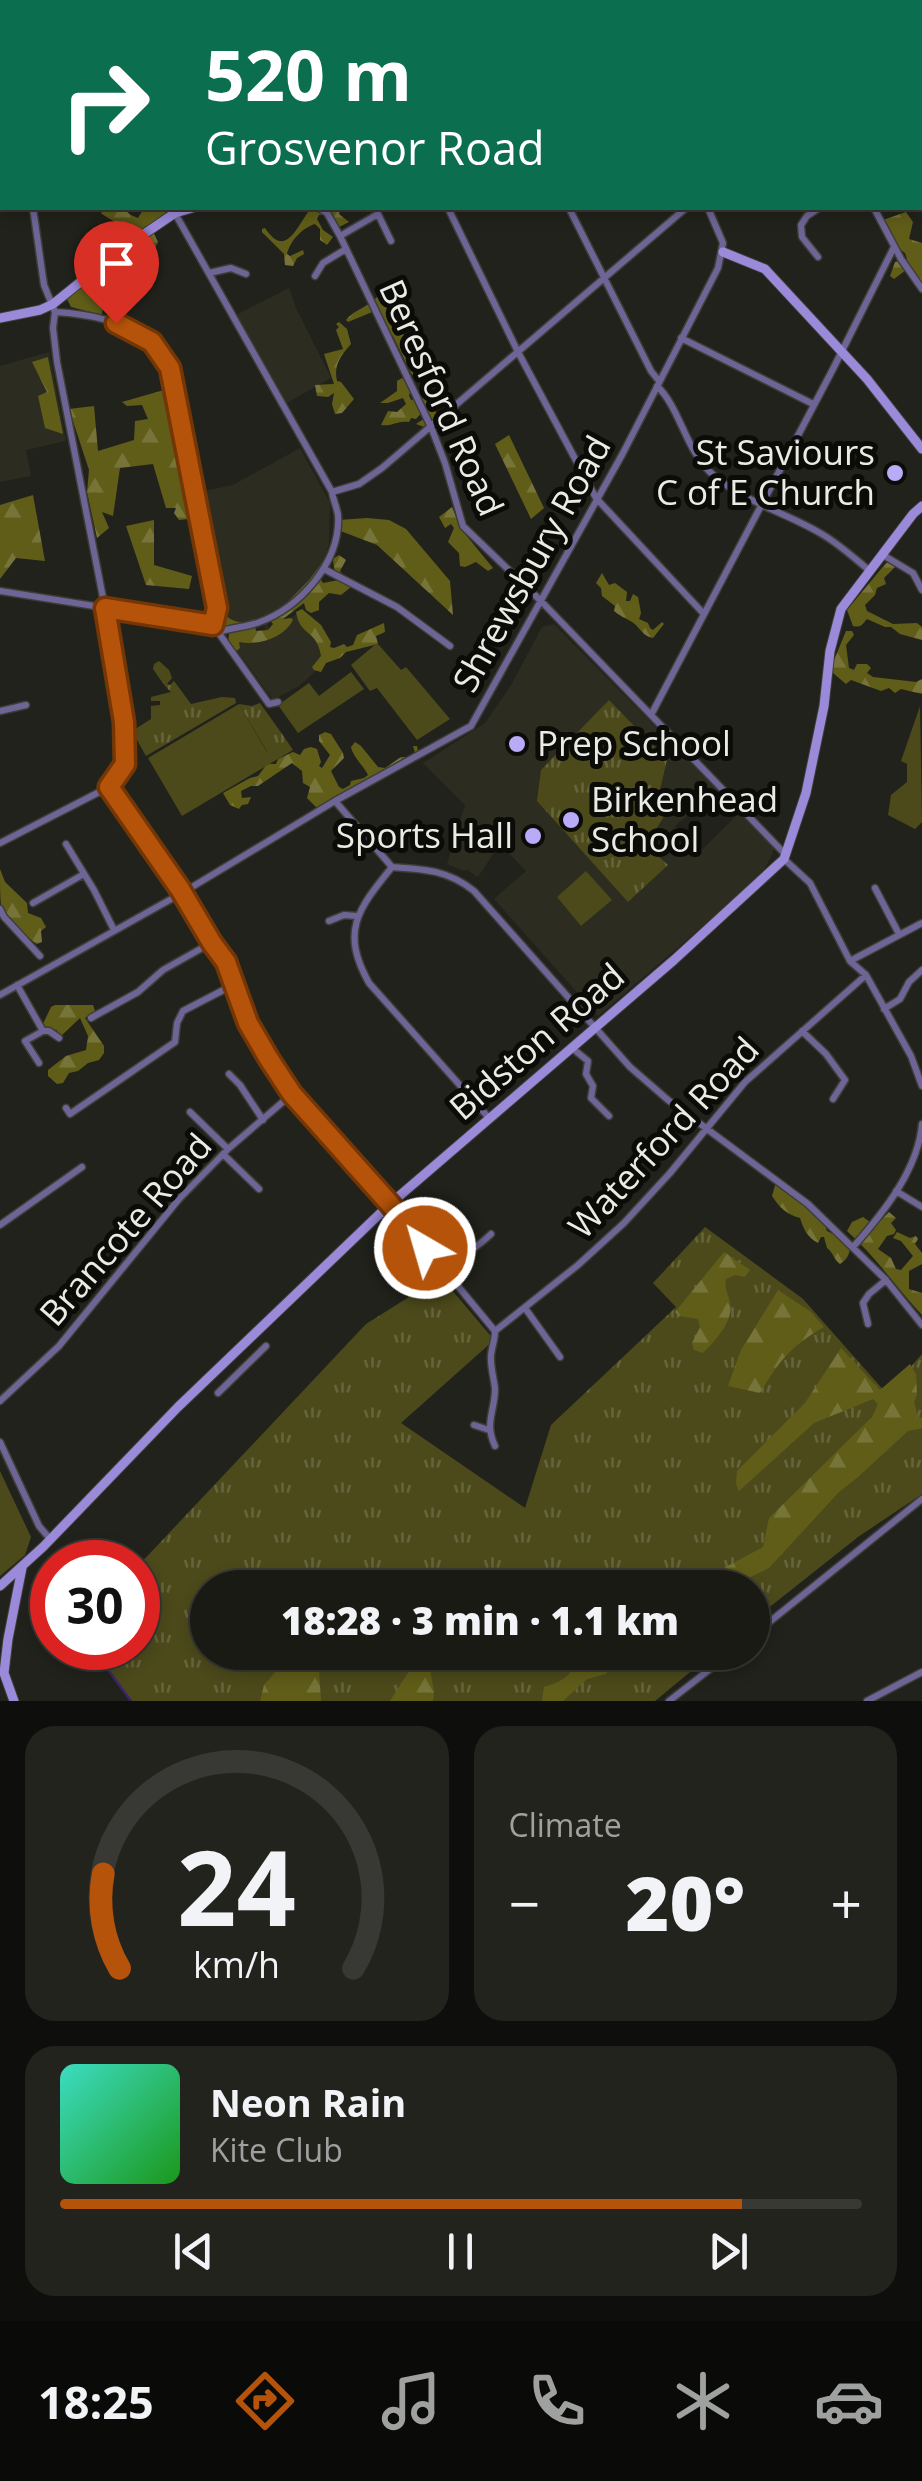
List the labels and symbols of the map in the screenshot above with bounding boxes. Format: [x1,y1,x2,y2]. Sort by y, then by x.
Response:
pin [74,221,159,324]
street label: Beresford Road [369,272,516,523]
street label: Shrewsbury Road [441,427,621,700]
place label: St Saviours C of E Church [656,428,875,515]
marker: St Saviours C of E Church [884,462,906,484]
place label: Prep School [537,719,731,766]
marker: Prep School [506,733,528,755]
place label: Birkenhead School [591,775,778,862]
marker: Birkenhead School [560,809,582,831]
place label: Sports Hall [336,811,513,858]
marker: Sports Hall [522,825,544,847]
street label: Bidston Road [439,952,633,1130]
street label: Waterford Road [557,1026,769,1248]
street label: Brancote Road [28,1123,221,1335]
position arrow [373,1196,477,1300]
speed limit sign: 30 [30,1540,160,1670]

